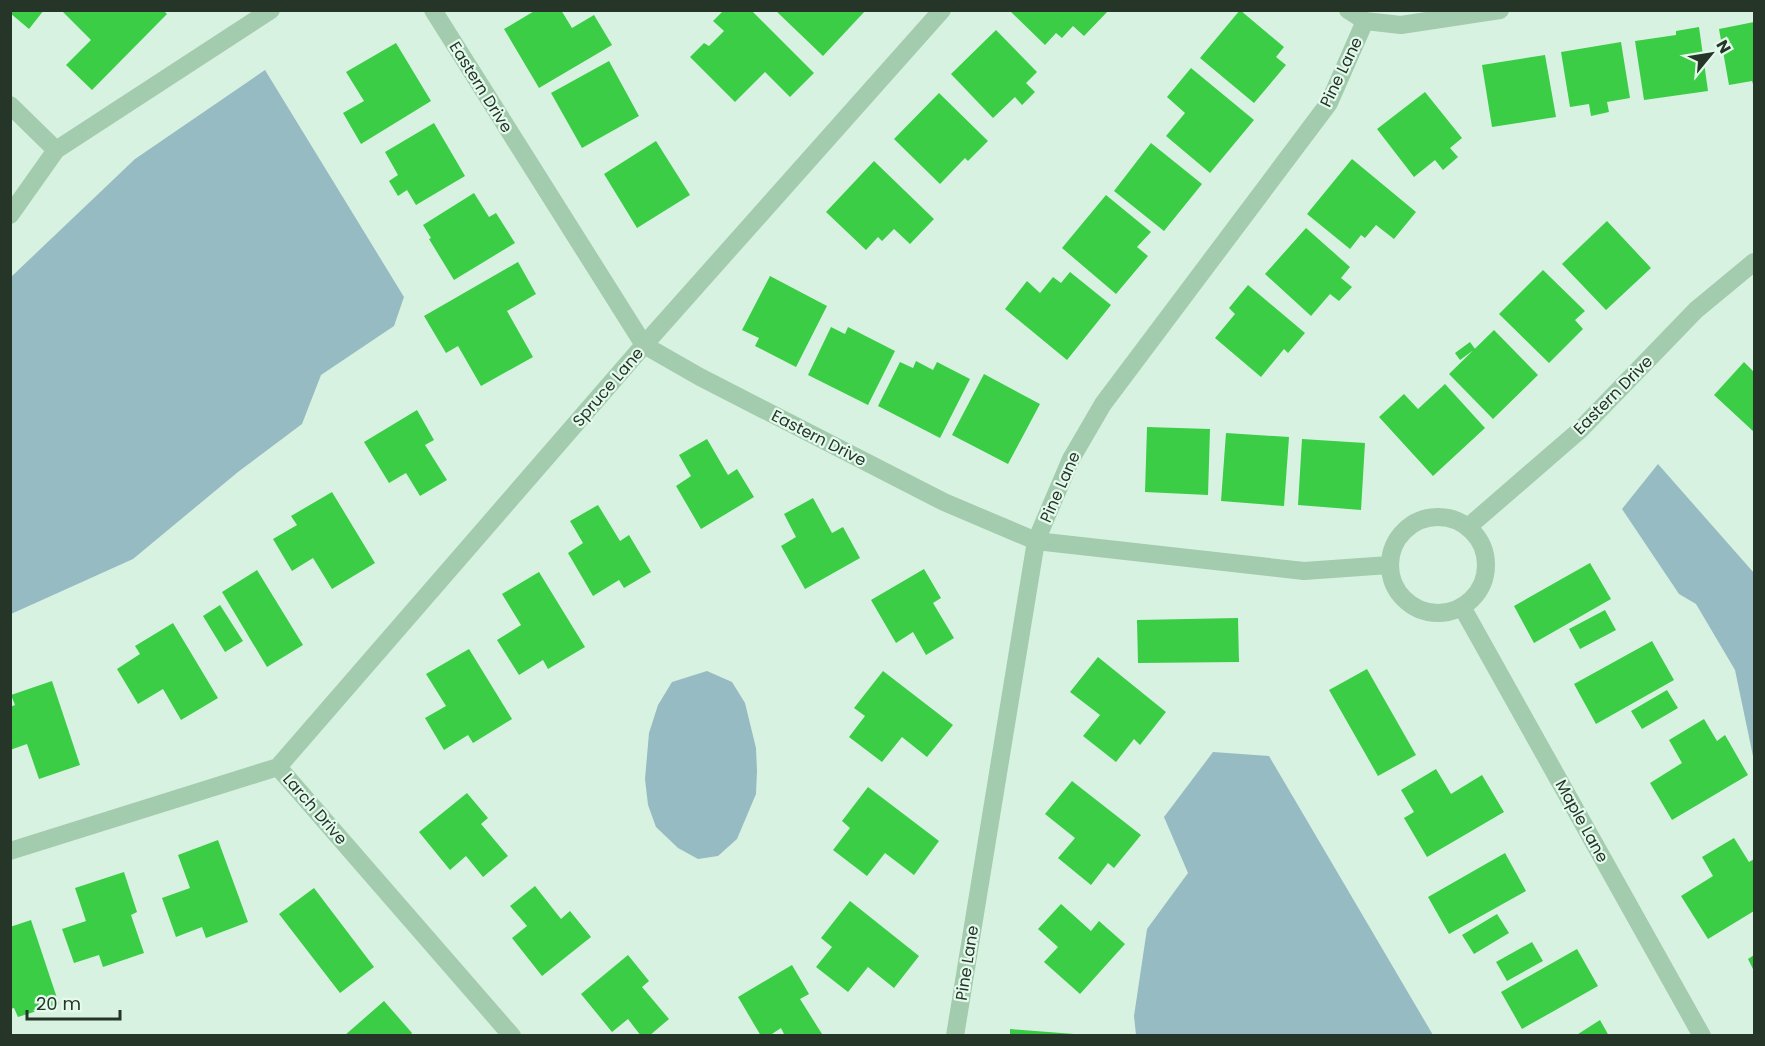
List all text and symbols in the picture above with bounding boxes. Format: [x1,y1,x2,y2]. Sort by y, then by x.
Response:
north arrow [1681,24,1741,84]
street label: Pine Lane [1314,33,1368,111]
text: N [1711,36,1737,58]
street label: Eastern Drive [444,37,518,137]
street label: Spruce Lane [567,342,649,432]
street label: Eastern Drive [1568,350,1658,440]
street label: Eastern Drive [768,404,870,472]
street label: Pine Lane [1034,448,1086,526]
street label: Larch Drive [277,768,353,850]
street label: Maple Lane [1550,775,1614,867]
street label: Pine Lane [950,924,984,1002]
scale bar [27,983,120,1021]
text: 20 m [36,991,81,1016]

